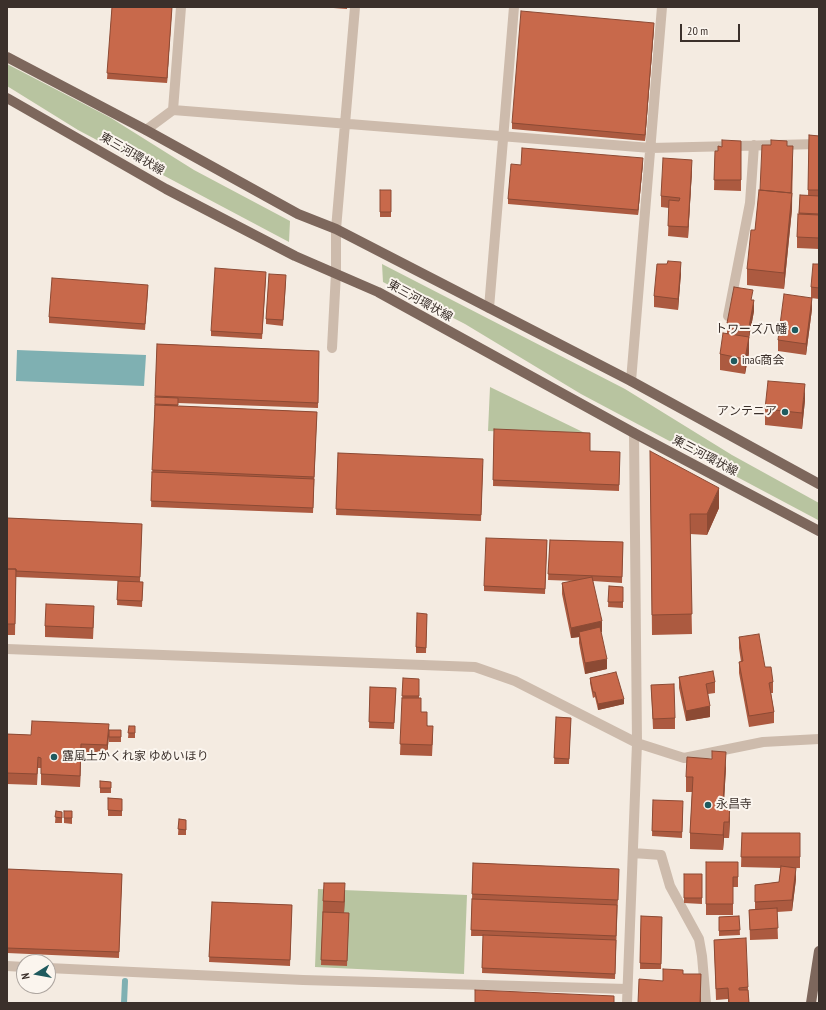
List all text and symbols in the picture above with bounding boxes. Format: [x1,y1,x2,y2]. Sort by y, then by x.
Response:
scale bar [682,16,742,42]
text: 20 m [687,23,708,38]
street label: 東三河環状線 [97,130,167,178]
street label: 東三河環状線 [385,277,455,325]
place label: トワーズ八幡 [715,323,787,337]
marker: トワーズ八幡 [790,325,800,335]
place label: inaG商会 [742,354,785,368]
marker: inaG商会 [729,356,739,366]
place label: アンテニア [717,405,777,419]
marker: アンテニア [780,407,790,417]
street label: 東三河環状線 [670,433,740,479]
place label: 露風土かくれ家 ゆめいほり [62,750,209,764]
marker: 露風土かくれ家 ゆめいほり [49,752,59,762]
place label: 永昌寺 [716,798,752,812]
marker: 永昌寺 [703,800,713,810]
north arrow [16,954,56,994]
text: N [18,972,33,980]

